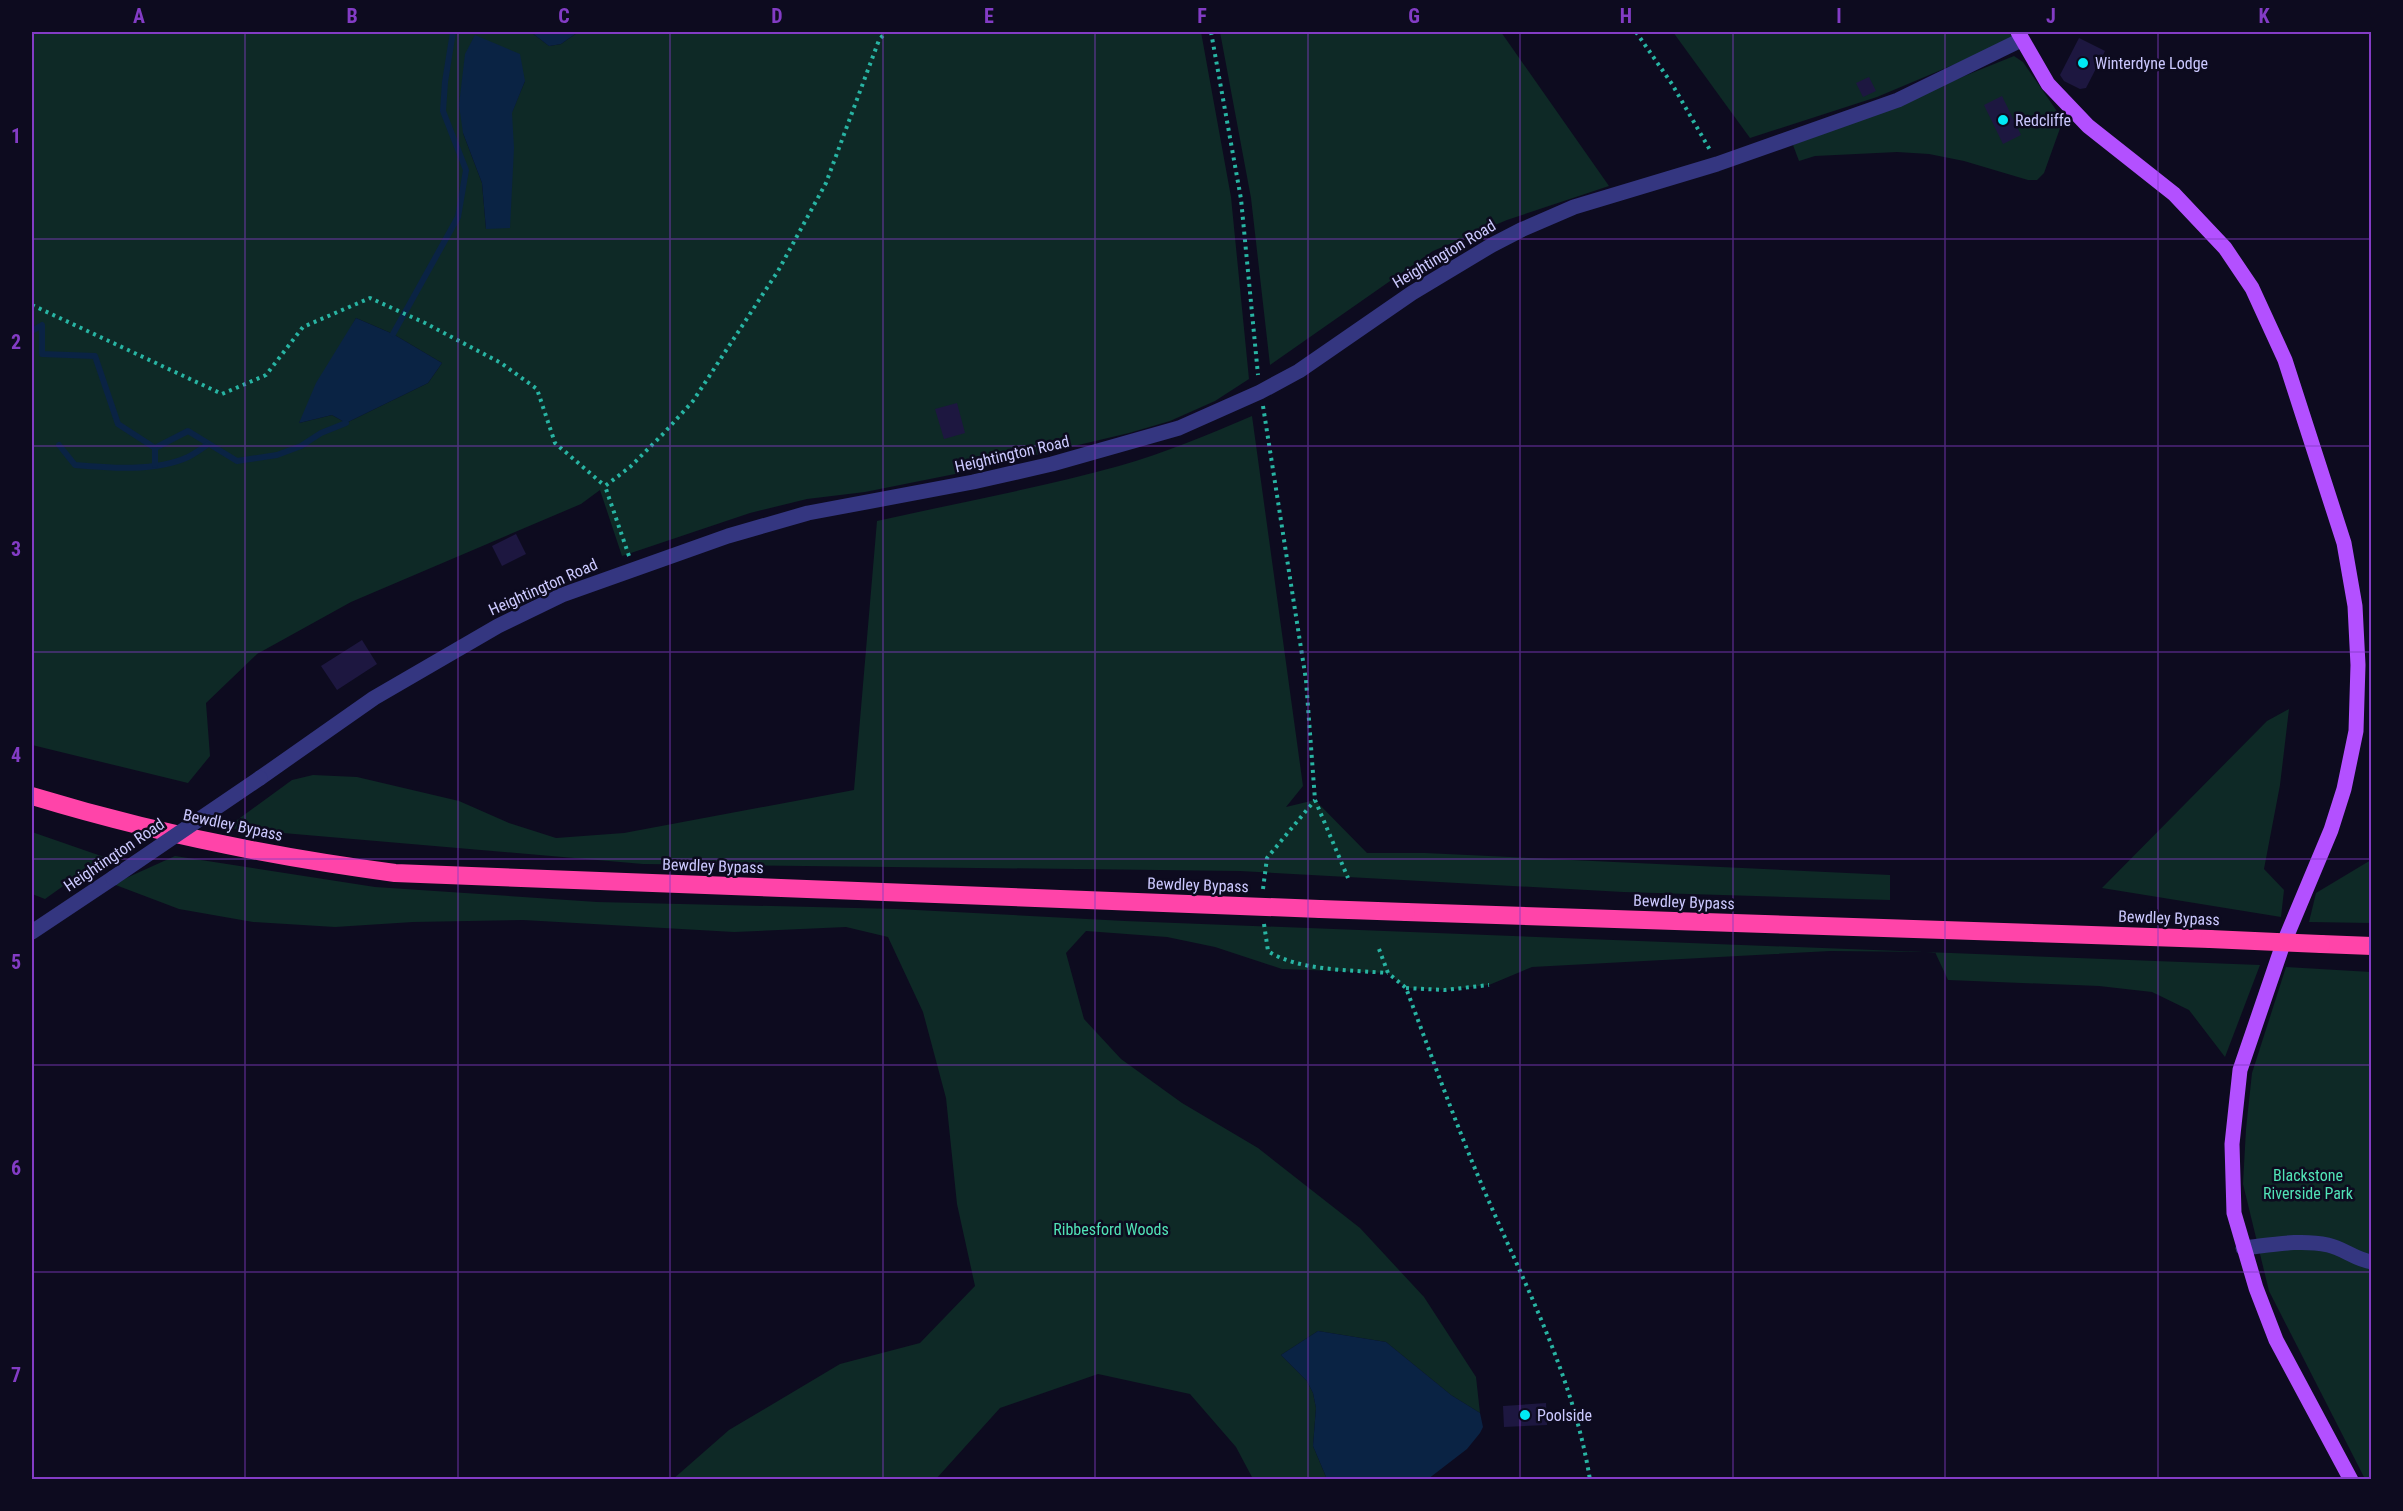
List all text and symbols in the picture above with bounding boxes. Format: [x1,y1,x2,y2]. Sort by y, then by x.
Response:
text: A [133,4,145,28]
text: B [346,4,358,28]
text: C [558,4,570,28]
text: D [771,4,783,28]
text: E [984,4,994,28]
text: F [1197,4,1207,28]
text: G [1408,4,1420,28]
text: H [1620,4,1632,28]
text: I [1836,4,1842,28]
text: J [2046,4,2056,28]
text: K [2258,4,2270,28]
place label: Winterdyne Lodge [2095,54,2208,73]
marker: Winterdyne Lodge [2076,56,2090,70]
place label: Redcliffe [2015,111,2071,130]
marker: Redcliffe [1996,113,2010,127]
text: 1 [11,124,21,148]
street label: Heightington Road [1389,216,1499,292]
text: 2 [11,330,21,354]
street label: Heightington Road [953,432,1071,476]
text: 3 [11,537,21,561]
street label: Heightington Road [486,555,600,619]
text: 4 [11,743,21,767]
street label: Bewdley Bypass [181,805,285,845]
street label: Heightington Road [60,814,168,896]
street label: Bewdley Bypass [662,855,764,877]
street label: Bewdley Bypass [1147,874,1249,896]
street label: Bewdley Bypass [1633,891,1735,913]
street label: Bewdley Bypass [2118,907,2220,929]
text: 5 [11,950,21,974]
text: 6 [11,1156,21,1180]
park label: Blackstone Riverside Park [2263,1166,2354,1203]
park label: Ribbesford Woods [1053,1220,1169,1239]
text: 7 [11,1363,21,1387]
place label: Poolside [1537,1406,1592,1425]
marker: Poolside [1518,1408,1532,1422]

